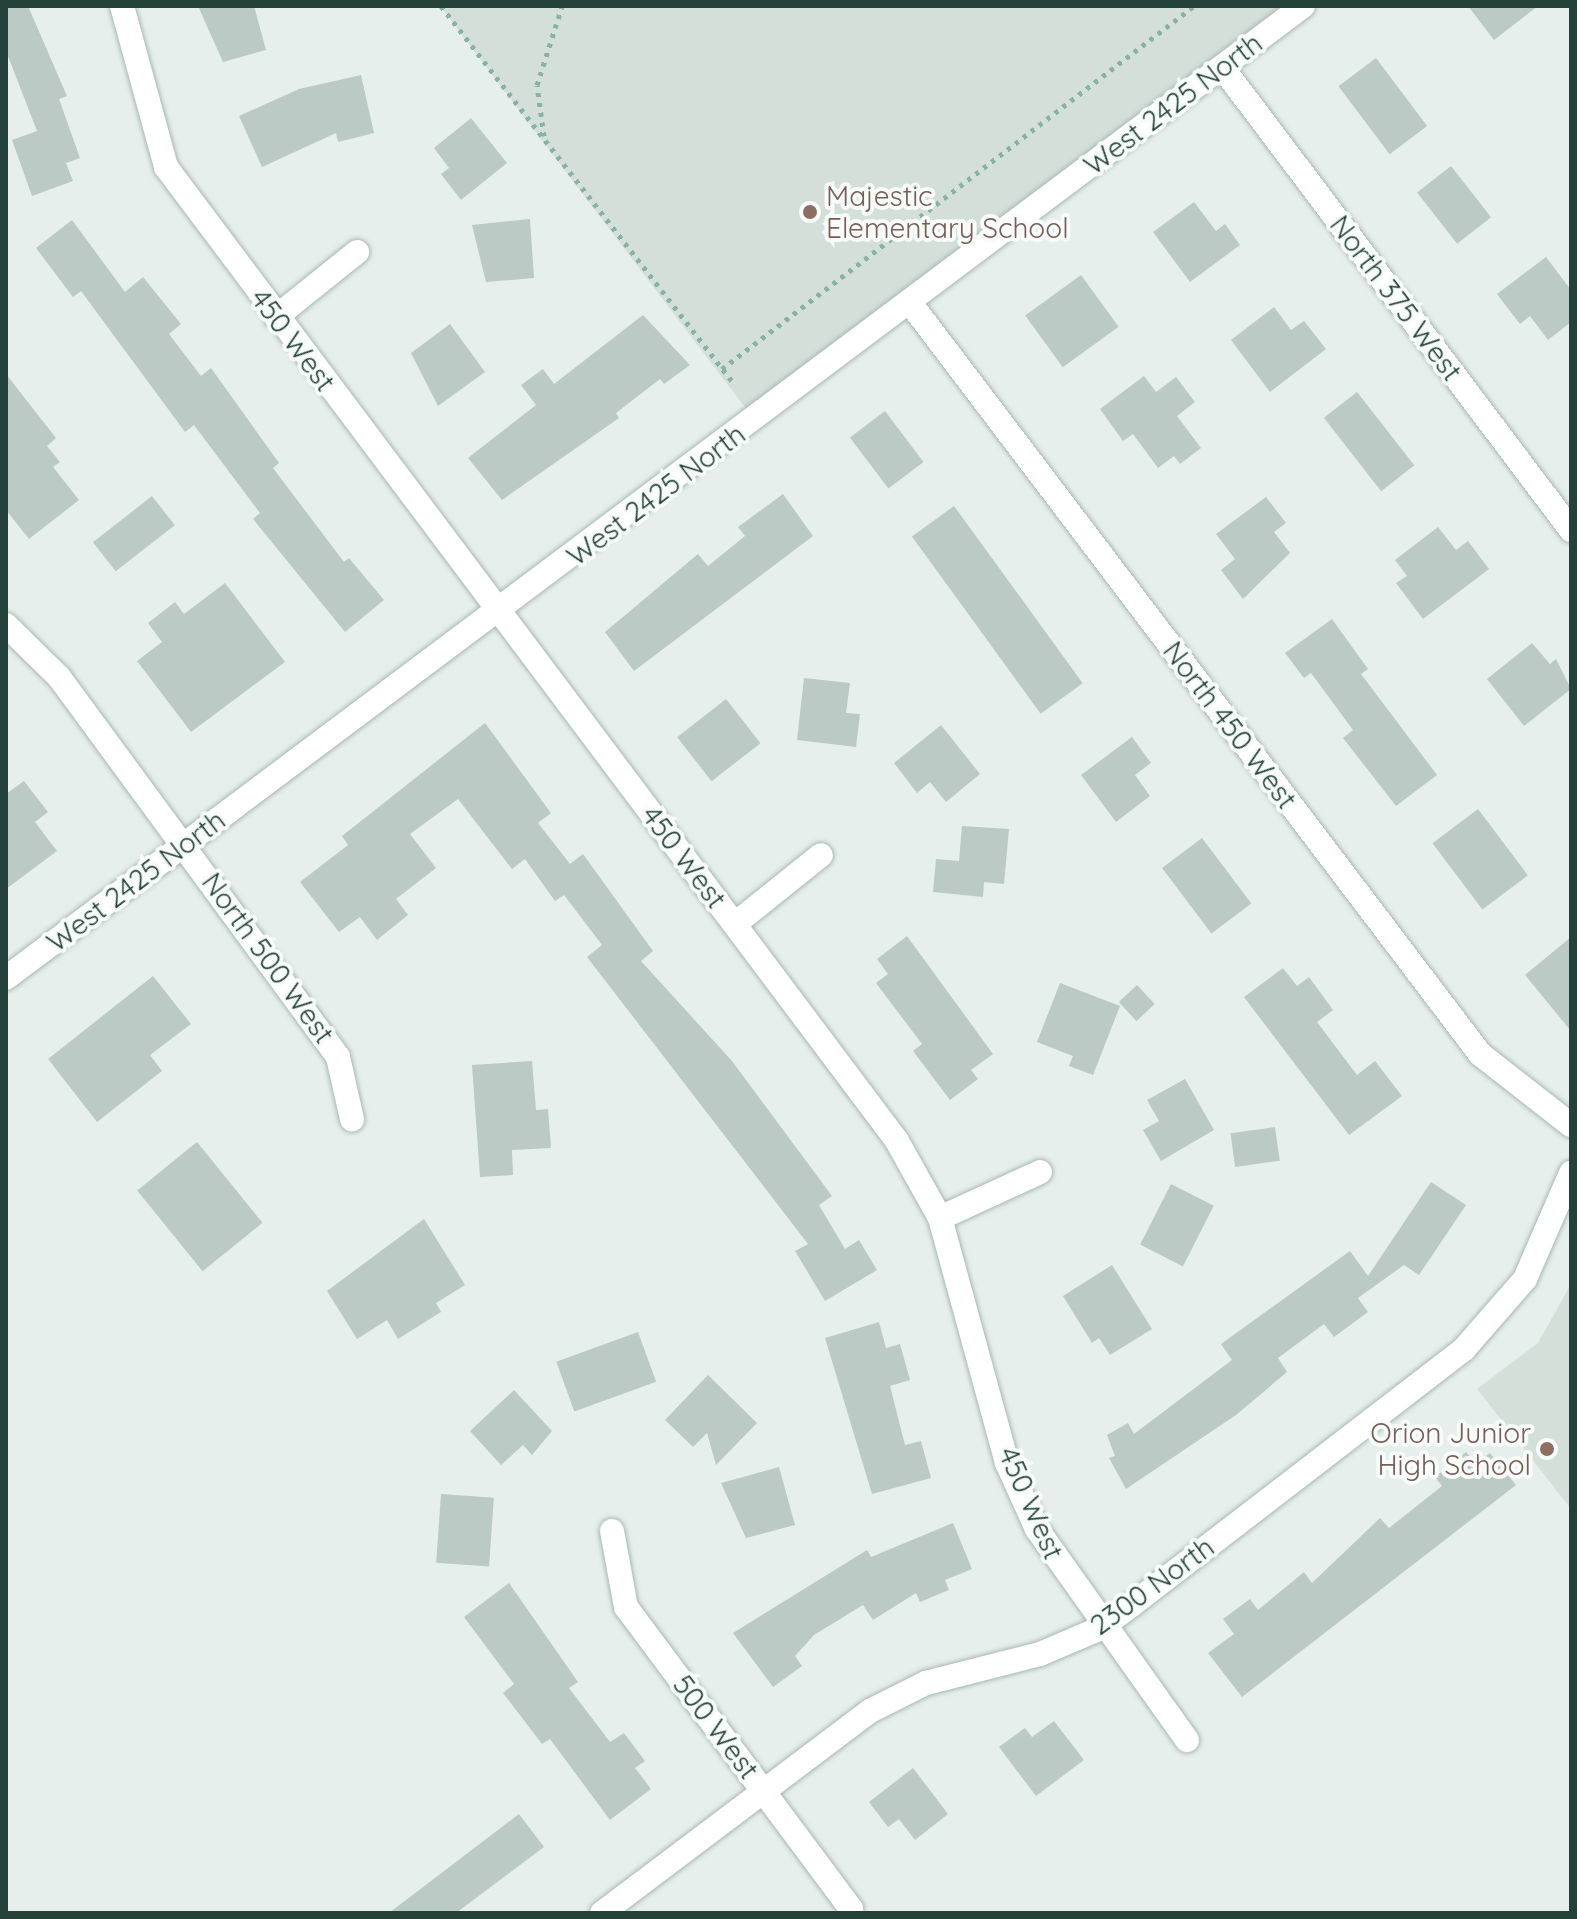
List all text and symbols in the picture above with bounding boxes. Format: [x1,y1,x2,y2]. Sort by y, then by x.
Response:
street label: West 2425 North [1077,26,1269,182]
place label: Majestic Elementary School [826,179,1069,245]
marker: Majestic Elementary School [801,203,819,221]
street label: North 375 West [1323,209,1469,387]
street label: 450 West [244,282,342,398]
street label: West 2425 North [560,417,752,573]
street label: North 450 West [1156,635,1304,815]
street label: 450 West [635,799,733,915]
street label: West 2425 North [40,803,232,959]
street label: North 500 West [195,866,341,1050]
place label: Orion Junior High School [1370,1416,1531,1482]
marker: Orion Junior High School [1538,1440,1556,1458]
street label: 450 West [991,1442,1071,1564]
street label: 2300 North [1084,1530,1220,1642]
street label: 500 West [666,1668,766,1786]

